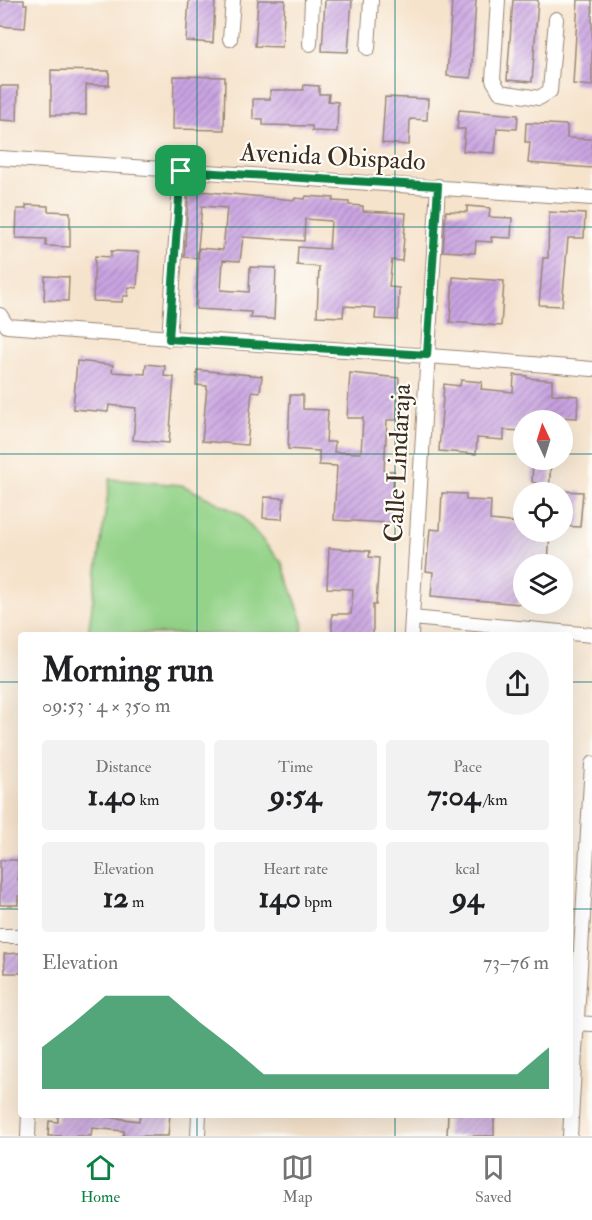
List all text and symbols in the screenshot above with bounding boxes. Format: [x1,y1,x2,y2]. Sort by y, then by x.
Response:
street label: Avenida Obispado [238,136,427,179]
pin [155,145,206,196]
icon: arrive [164,154,197,187]
street label: Calle Lindaraja [378,383,418,543]
north arrow [513,410,573,470]
map controls [513,410,573,614]
button: locate [513,482,573,542]
button: layers [513,554,573,614]
text: Morning run [42,650,214,691]
button: share [486,652,549,715]
text: 09:53 · 4 × 350 m [42,693,171,718]
text: Distance [96,757,151,777]
text: Time [278,757,313,777]
text: Pace [453,757,482,777]
text: 1.40 [88,777,136,814]
text: 9:54 [270,777,321,814]
text: 7:04 [427,777,480,814]
text: km [136,790,159,810]
text: /km [480,790,508,810]
text: Elevation [93,859,154,879]
text: Heart rate [263,859,328,879]
text: kcal [455,859,480,879]
text: 12 [103,879,129,916]
text: 140 [259,879,301,916]
text: 94 [452,879,483,916]
text: m [129,892,144,912]
text: bpm [301,892,332,912]
text: Elevation [42,950,118,975]
text: 73–76 m [483,950,549,975]
tab: Home [80,1151,120,1207]
tab: Map [281,1151,314,1207]
tab: Saved [475,1151,512,1207]

